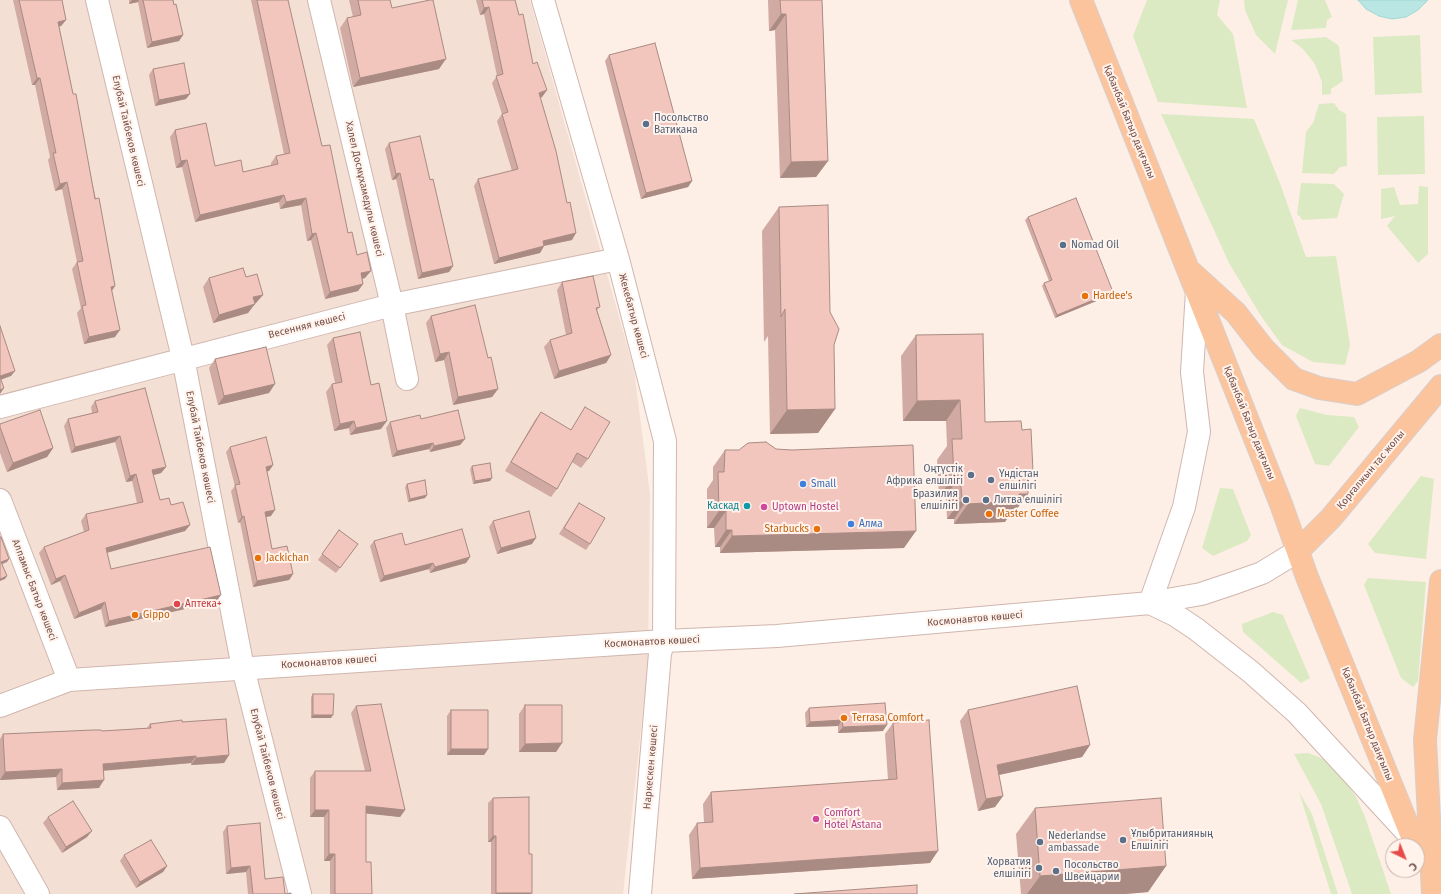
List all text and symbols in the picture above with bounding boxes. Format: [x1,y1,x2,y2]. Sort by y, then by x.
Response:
street label: Қабанбай Батыр даңғылы [1101,63,1157,181]
street label: Елубай Тайбеков көшесі [109,74,147,188]
place label: Посольство Ватикана [654,112,709,136]
marker: Посольство Ватикана [641,119,651,129]
street label: Халел Досмұхамедұлы көшесі [343,120,385,258]
place label: Nomad Oil [1071,239,1119,251]
marker: Nomad Oil [1058,240,1068,250]
street label: Жекебатыр көшесі [616,272,650,360]
place label: Hardee's [1093,290,1132,302]
marker: Hardee's [1080,291,1090,301]
street label: Весенняя көшесі [267,311,347,341]
street label: Қабанбай Батыр даңғылы [1221,364,1277,482]
street label: Елубай Тайбеков көшесі [183,390,217,504]
street label: Қорғалжын тас жолы [1335,428,1407,512]
place label: Оңтүстік Африка елшілігі [886,463,963,486]
place label: Үндістан елшілігі [999,468,1039,492]
marker: Оңтүстік Африка елшілігі [966,470,976,480]
marker: Үндістан елшілігі [986,475,996,485]
place label: Small [811,478,836,490]
marker: Small [798,479,808,489]
place label: Бразилия елшілігі [913,488,958,512]
place label: Литва елшілігі [994,494,1062,506]
marker: Бразилия елшілігі [961,495,971,505]
marker: Литва елшілігі [981,495,991,505]
place label: Каскад [707,500,739,512]
marker: Каскад [742,501,752,511]
place label: Uptown Hostel [772,501,839,513]
marker: Uptown Hostel [759,502,769,512]
place label: Master Coffee [997,508,1059,520]
marker: Master Coffee [984,509,994,519]
place label: Алма [859,518,883,530]
marker: Алма [846,519,856,529]
place label: Starbucks [764,523,809,535]
marker: Starbucks [812,524,822,534]
street label: Алпамыс Батыр көшесі [9,538,59,642]
place label: Jackichan [266,552,309,564]
marker: Jackichan [253,553,263,563]
place label: Аптека+ [185,598,222,610]
marker: Аптека+ [172,599,182,609]
place label: Gippo [143,609,170,621]
street label: Космонавтов көшесі [927,609,1023,629]
marker: Gippo [130,610,140,620]
street label: Космонавтов көшесі [604,633,700,651]
street label: Космонавтов көшесі [281,653,377,671]
street label: Қабанбай Батыр даңғылы [1339,665,1395,783]
street label: Елубай Тайбеков көшесі [247,707,287,821]
place label: Terrasa Comfort [852,712,924,724]
marker: Terrasa Comfort [839,713,849,723]
street label: Наркескен көшесі [641,724,661,810]
place label: Comfort Hotel Astana [824,807,882,830]
marker: Comfort Hotel Astana [811,814,821,824]
place label: Ұлыбританияның Елшілігі [1131,828,1213,852]
place label: Nederlandse ambassade [1048,830,1106,854]
marker: Ұлыбританияның Елшілігі [1118,835,1128,845]
marker: Nederlandse ambassade [1035,837,1045,847]
north arrow [1385,838,1425,878]
place label: Хорватия елшілігі [987,856,1031,880]
place label: Посольство Швейцарии [1064,859,1120,882]
text: С [1406,859,1420,873]
marker: Хорватия елшілігі [1034,863,1044,873]
marker: Посольство Швейцарии [1051,866,1061,876]

